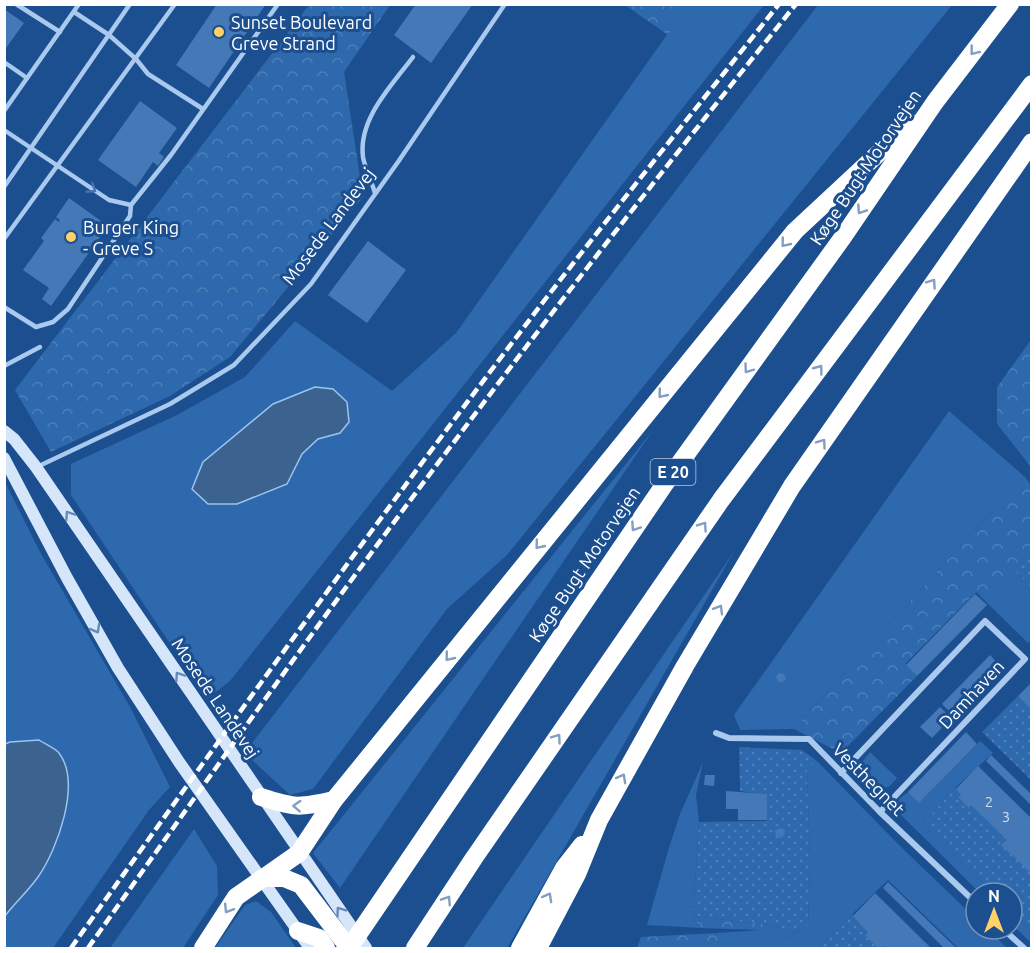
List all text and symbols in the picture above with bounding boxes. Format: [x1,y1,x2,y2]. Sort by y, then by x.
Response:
place label: Sunset Boulevard Greve Strand [231,12,372,53]
marker: Sunset Boulevard Greve Strand [212,25,226,39]
one-way arrow [970,44,981,55]
street label: Køge Bugt Motorvejen [805,85,925,249]
street label: Mosede Landevej [278,164,378,288]
one-way arrow [85,182,96,193]
one-way arrow [857,204,869,214]
place label: Burger King - Greve S [83,217,179,258]
marker: Burger King - Greve S [64,230,78,244]
one-way arrow [782,236,793,247]
one-way arrow [925,279,937,289]
one-way arrow [744,362,755,373]
one-way arrow [811,364,822,375]
one-way arrow [659,387,670,398]
one-way arrow [815,439,826,450]
road number: E 20 [650,459,696,485]
street label: Køge Bugt Motorvejen [524,482,644,646]
one-way arrow [65,511,76,522]
one-way arrow [631,521,642,532]
one-way arrow [696,521,707,532]
one-way arrow [536,538,547,549]
one-way arrow [712,605,723,615]
one-way arrow [89,623,100,633]
street label: Mosede Landevej [168,634,264,762]
one-way arrow [445,651,456,662]
street label: Damhaven [934,656,1008,732]
one-way arrow [175,672,186,683]
one-way arrow [550,734,561,745]
street label: Vesthegnet [829,739,909,819]
one-way arrow [615,774,626,784]
house number: 2 [985,793,993,810]
one-way arrow [293,799,302,812]
house number: 3 [1002,808,1010,825]
north arrow [964,881,1024,941]
text: N [988,887,1000,905]
one-way arrow [541,893,552,903]
one-way arrow [440,895,451,906]
one-way arrow [224,903,236,913]
one-way arrow [336,907,347,918]

